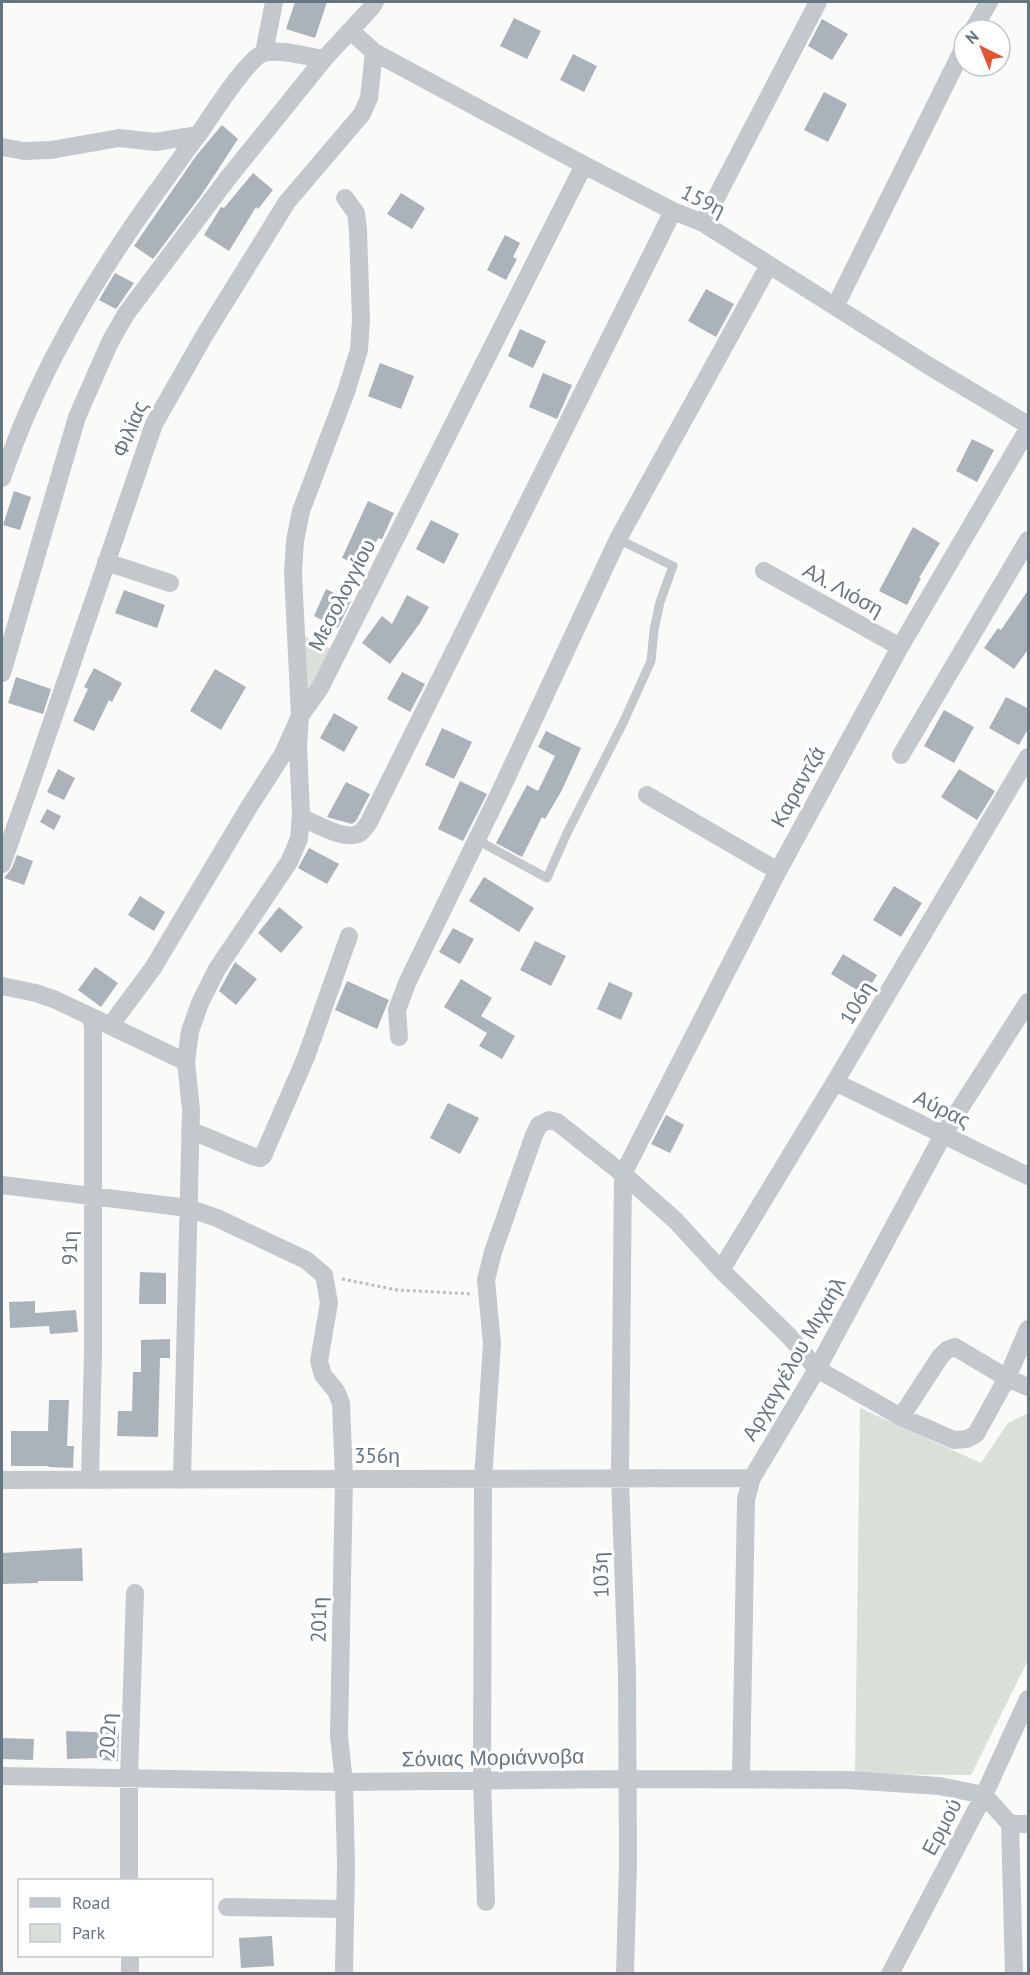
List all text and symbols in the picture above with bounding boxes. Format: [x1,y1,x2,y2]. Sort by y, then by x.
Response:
north arrow [952,18,1012,78]
text: N [961,26,982,48]
street label: 159η [677,178,730,223]
street label: Φιλίας [106,396,153,461]
street label: Μεσολογγίου [302,534,381,655]
street label: Αλ. Λιόση [798,556,888,623]
street label: Καραντζά [764,742,831,832]
street label: 106η [833,976,880,1029]
street label: Αύρας [909,1083,975,1134]
street label: 91η [56,1231,83,1265]
street label: Αρχαγγέλου Μιχαήλ [736,1272,852,1446]
street label: 356η [354,1442,400,1469]
street label: 103η [586,1552,615,1598]
street label: 201η [305,1597,332,1643]
street label: 202η [93,1713,122,1759]
street label: Σόνιας Μοριάννοβα [402,1742,584,1773]
street label: Ερμού [915,1794,968,1860]
legend [18,1879,213,1957]
text: Road [72,1891,110,1914]
text: Park [72,1921,105,1944]

